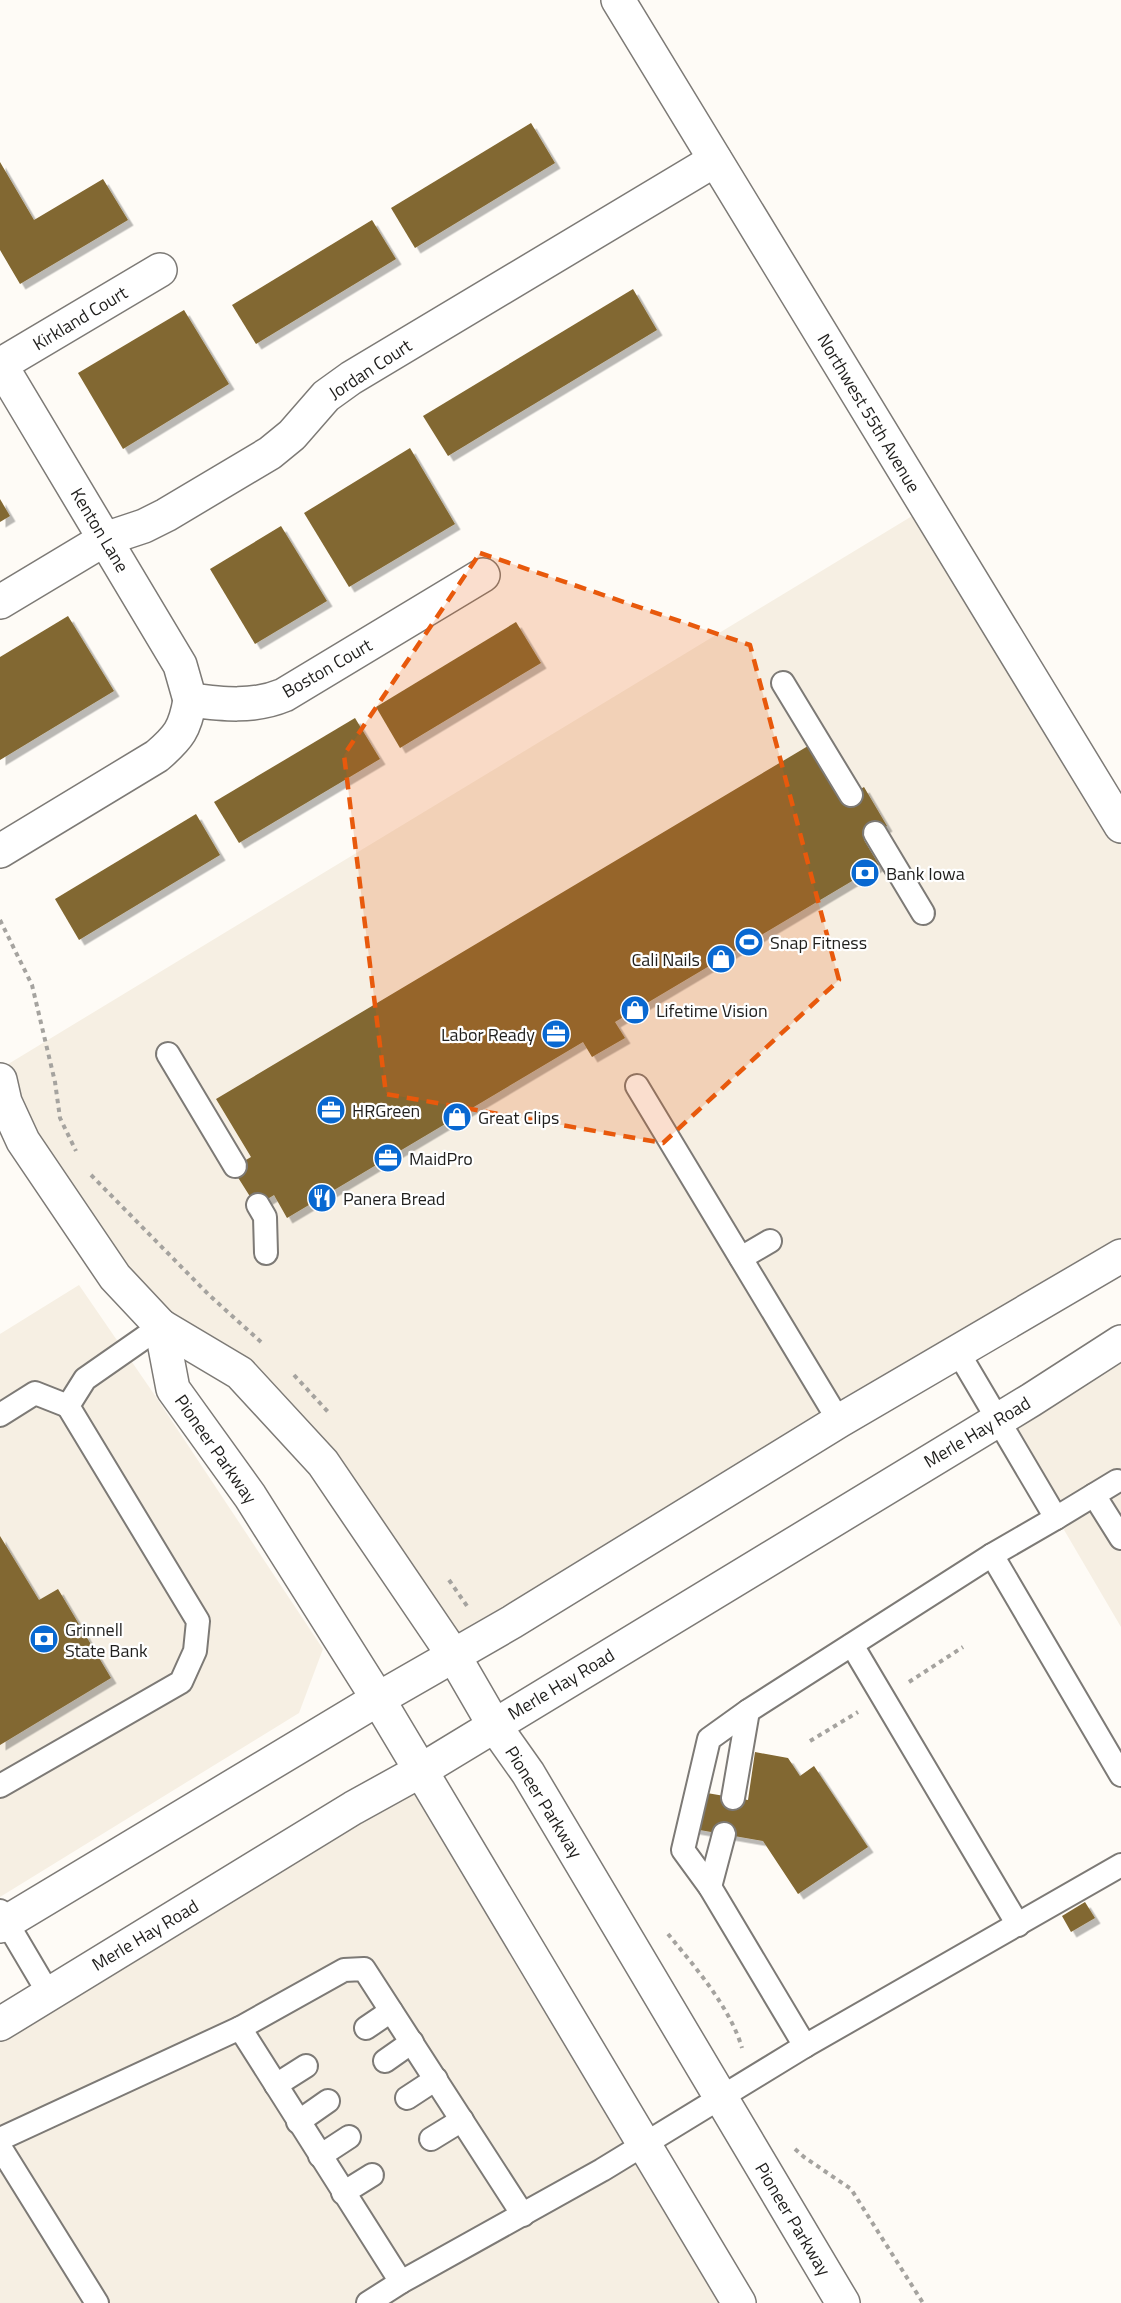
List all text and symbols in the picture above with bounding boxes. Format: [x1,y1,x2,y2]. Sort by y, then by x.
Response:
street label: Kirkland Court [27,279,133,357]
street label: Northwest 55th Avenue [811,328,927,498]
street label: Jordan Court [323,332,417,406]
street label: Kenton Lane [64,483,136,577]
street label: Boston Court [277,631,377,705]
bank icon: Bank Iowa [849,857,881,889]
place label: Bank Iowa [886,860,965,887]
sports icon: Snap Fitness [733,926,765,958]
place label: Snap Fitness [770,929,867,956]
shop icon: Cali Nails [705,943,737,975]
place label: Cali Nails [631,946,700,973]
shop icon: Lifetime Vision [619,994,651,1026]
place label: Lifetime Vision [656,997,768,1024]
office icon: Labor Ready [540,1018,572,1050]
place label: Labor Ready [441,1021,535,1048]
office icon: HRGreen [315,1094,347,1126]
place label: HRGreen [352,1097,420,1124]
shop icon: Great Clips [441,1101,473,1133]
place label: Great Clips [478,1104,559,1131]
office icon: MaidPro [372,1142,404,1174]
place label: MaidPro [409,1145,473,1172]
restaurant icon: Panera Bread [306,1182,338,1214]
place label: Panera Bread [343,1185,445,1212]
street label: Pioneer Parkway [168,1389,264,1509]
street label: Merle Hay Road [919,1389,1035,1475]
place label: Grinnell State Bank [65,1616,148,1664]
bank icon: Grinnell State Bank [28,1623,60,1655]
street label: Merle Hay Road [503,1641,619,1727]
street label: Pioneer Parkway [499,1741,589,1864]
street label: Merle Hay Road [87,1892,203,1978]
street label: Pioneer Parkway [749,2157,838,2281]

